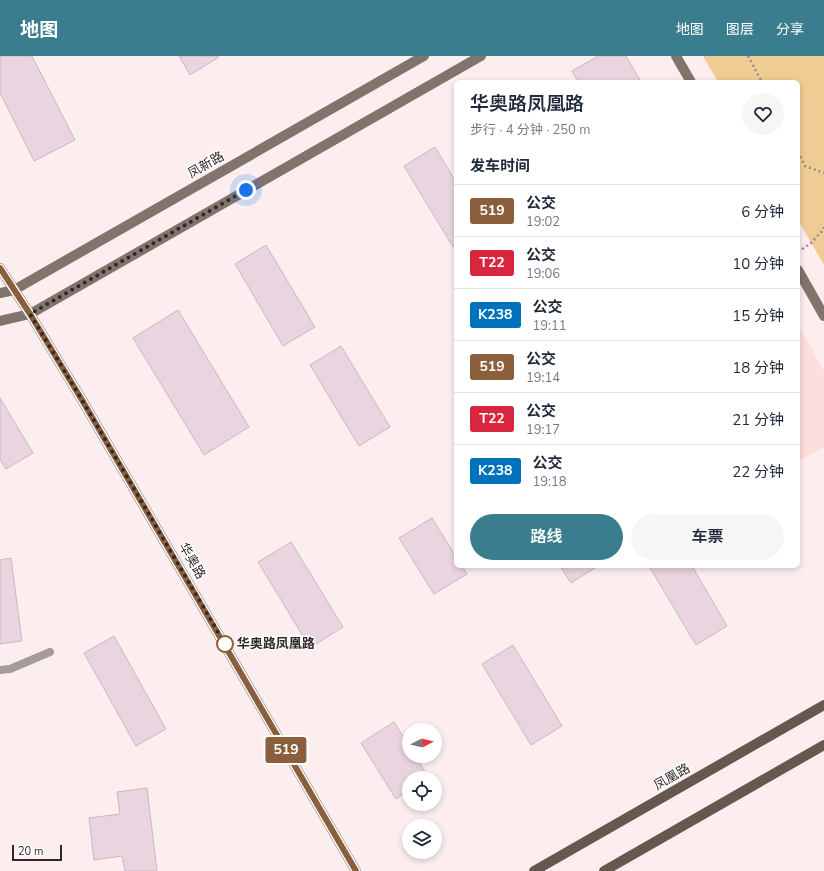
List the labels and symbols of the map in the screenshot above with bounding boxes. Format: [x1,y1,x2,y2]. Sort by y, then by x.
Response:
street label: 凤新路 [185,147,227,183]
your location [236,180,256,200]
street label: 华奥路 [174,540,210,582]
marker: 华奥路凤凰路 [216,635,234,653]
place label: 华奥路凤凰路 [237,635,315,653]
north arrow [402,723,442,763]
line badge: 519 [263,737,309,763]
street label: 凤凰路 [651,759,693,795]
scale bar [12,843,62,862]

